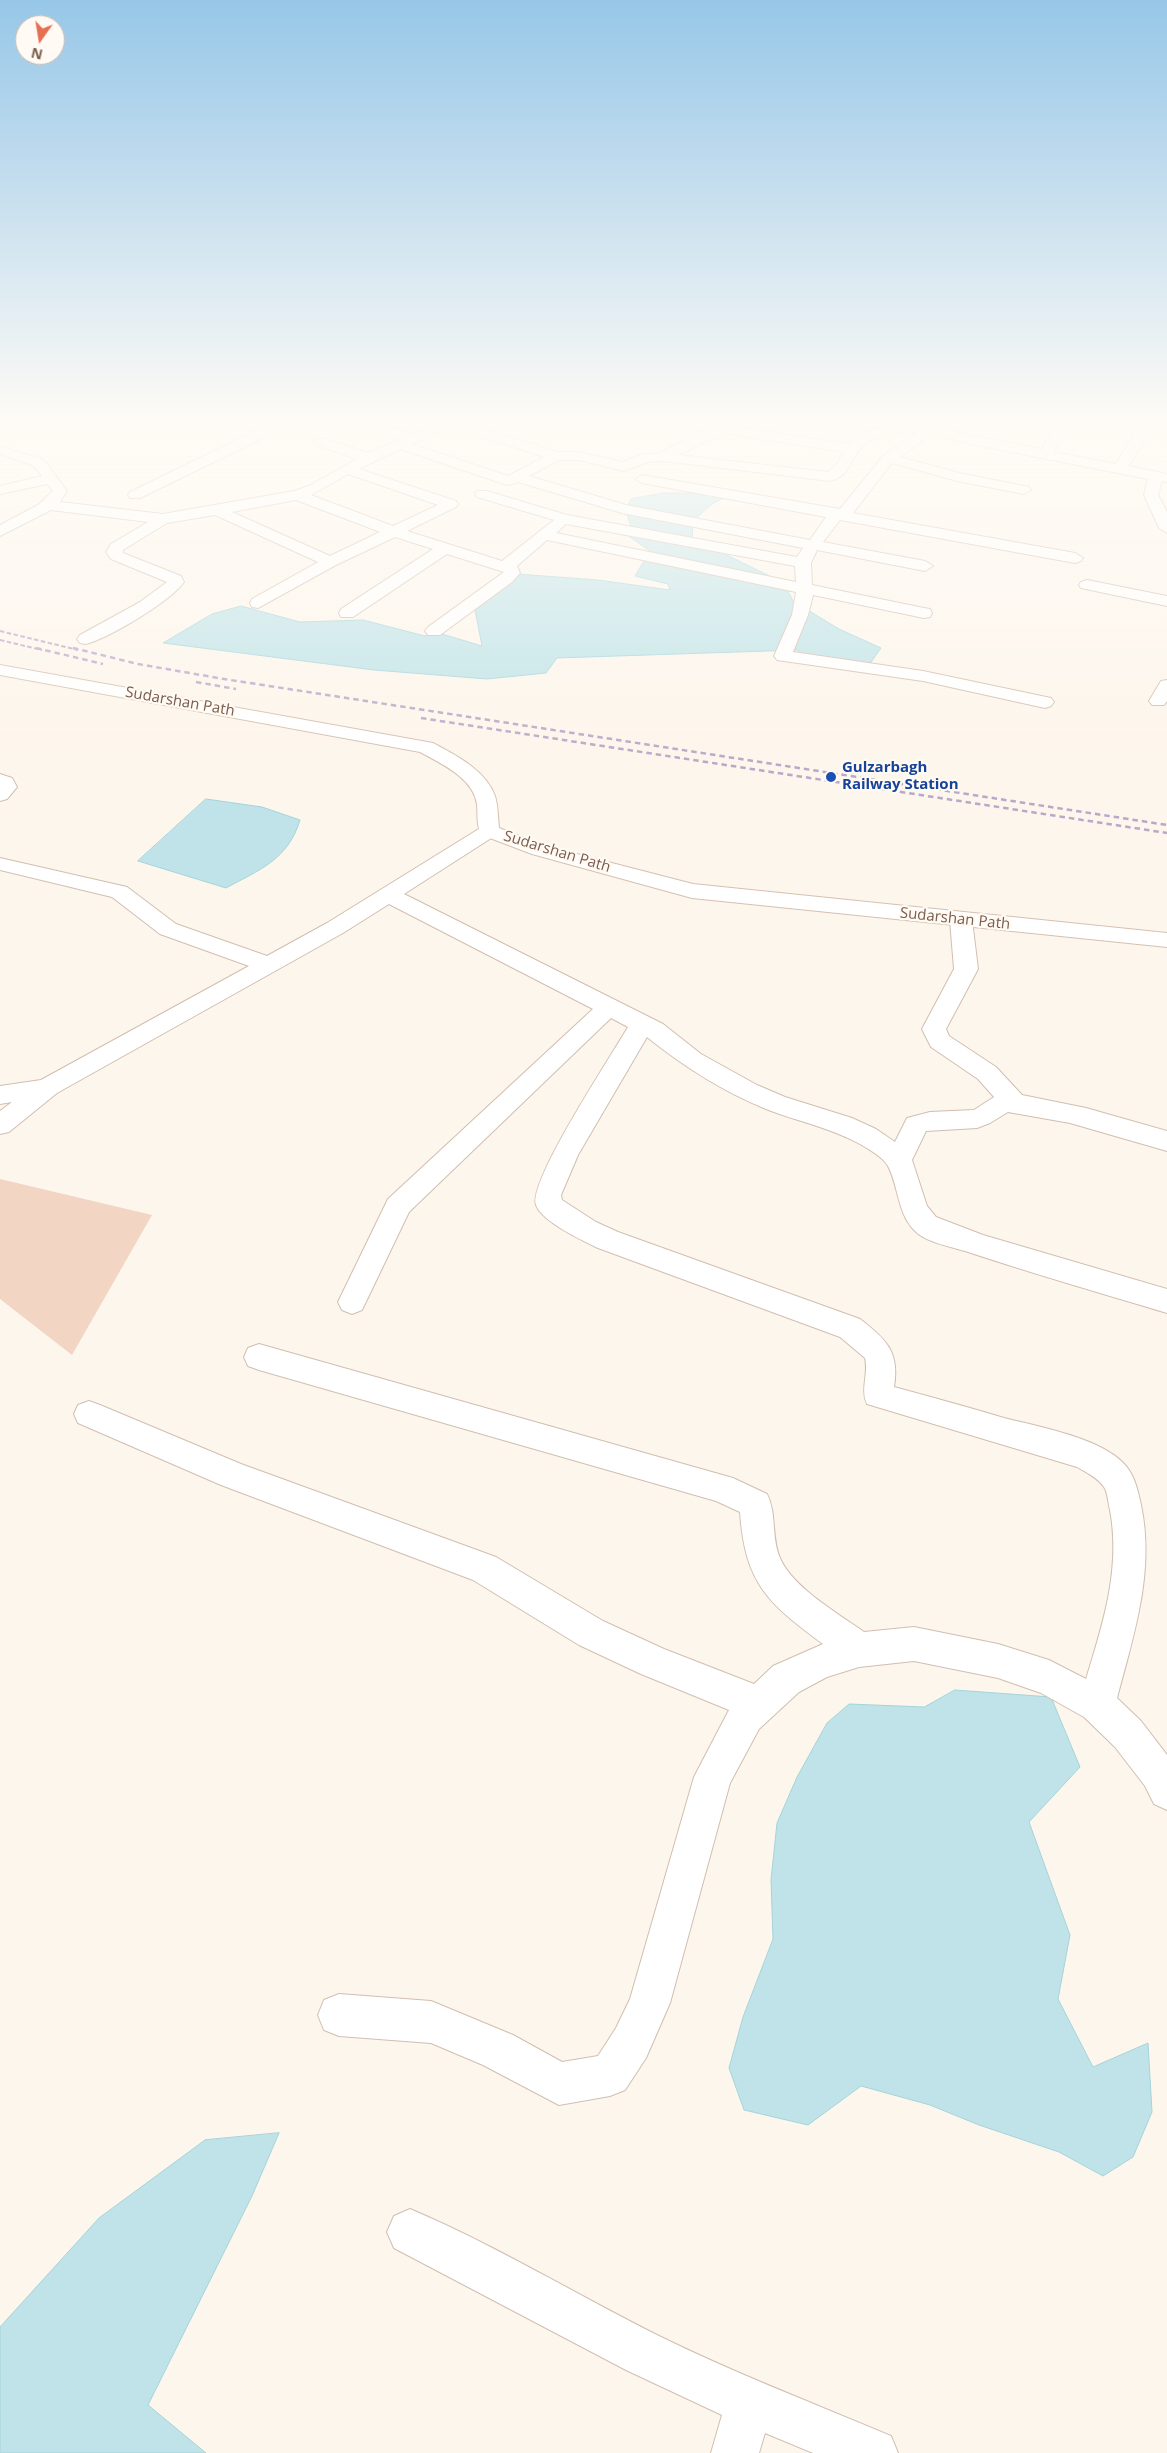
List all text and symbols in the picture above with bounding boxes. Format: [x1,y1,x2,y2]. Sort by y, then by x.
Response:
north arrow [15,15,65,65]
text: N [29,44,44,65]
street label: Sudarshan Path [124,684,236,720]
place label: Gulzarbagh Railway Station [842,759,959,794]
marker: Gulzarbagh Railway Station [824,770,838,784]
street label: Sudarshan Path [501,827,613,877]
street label: Sudarshan Path [899,904,1011,934]

